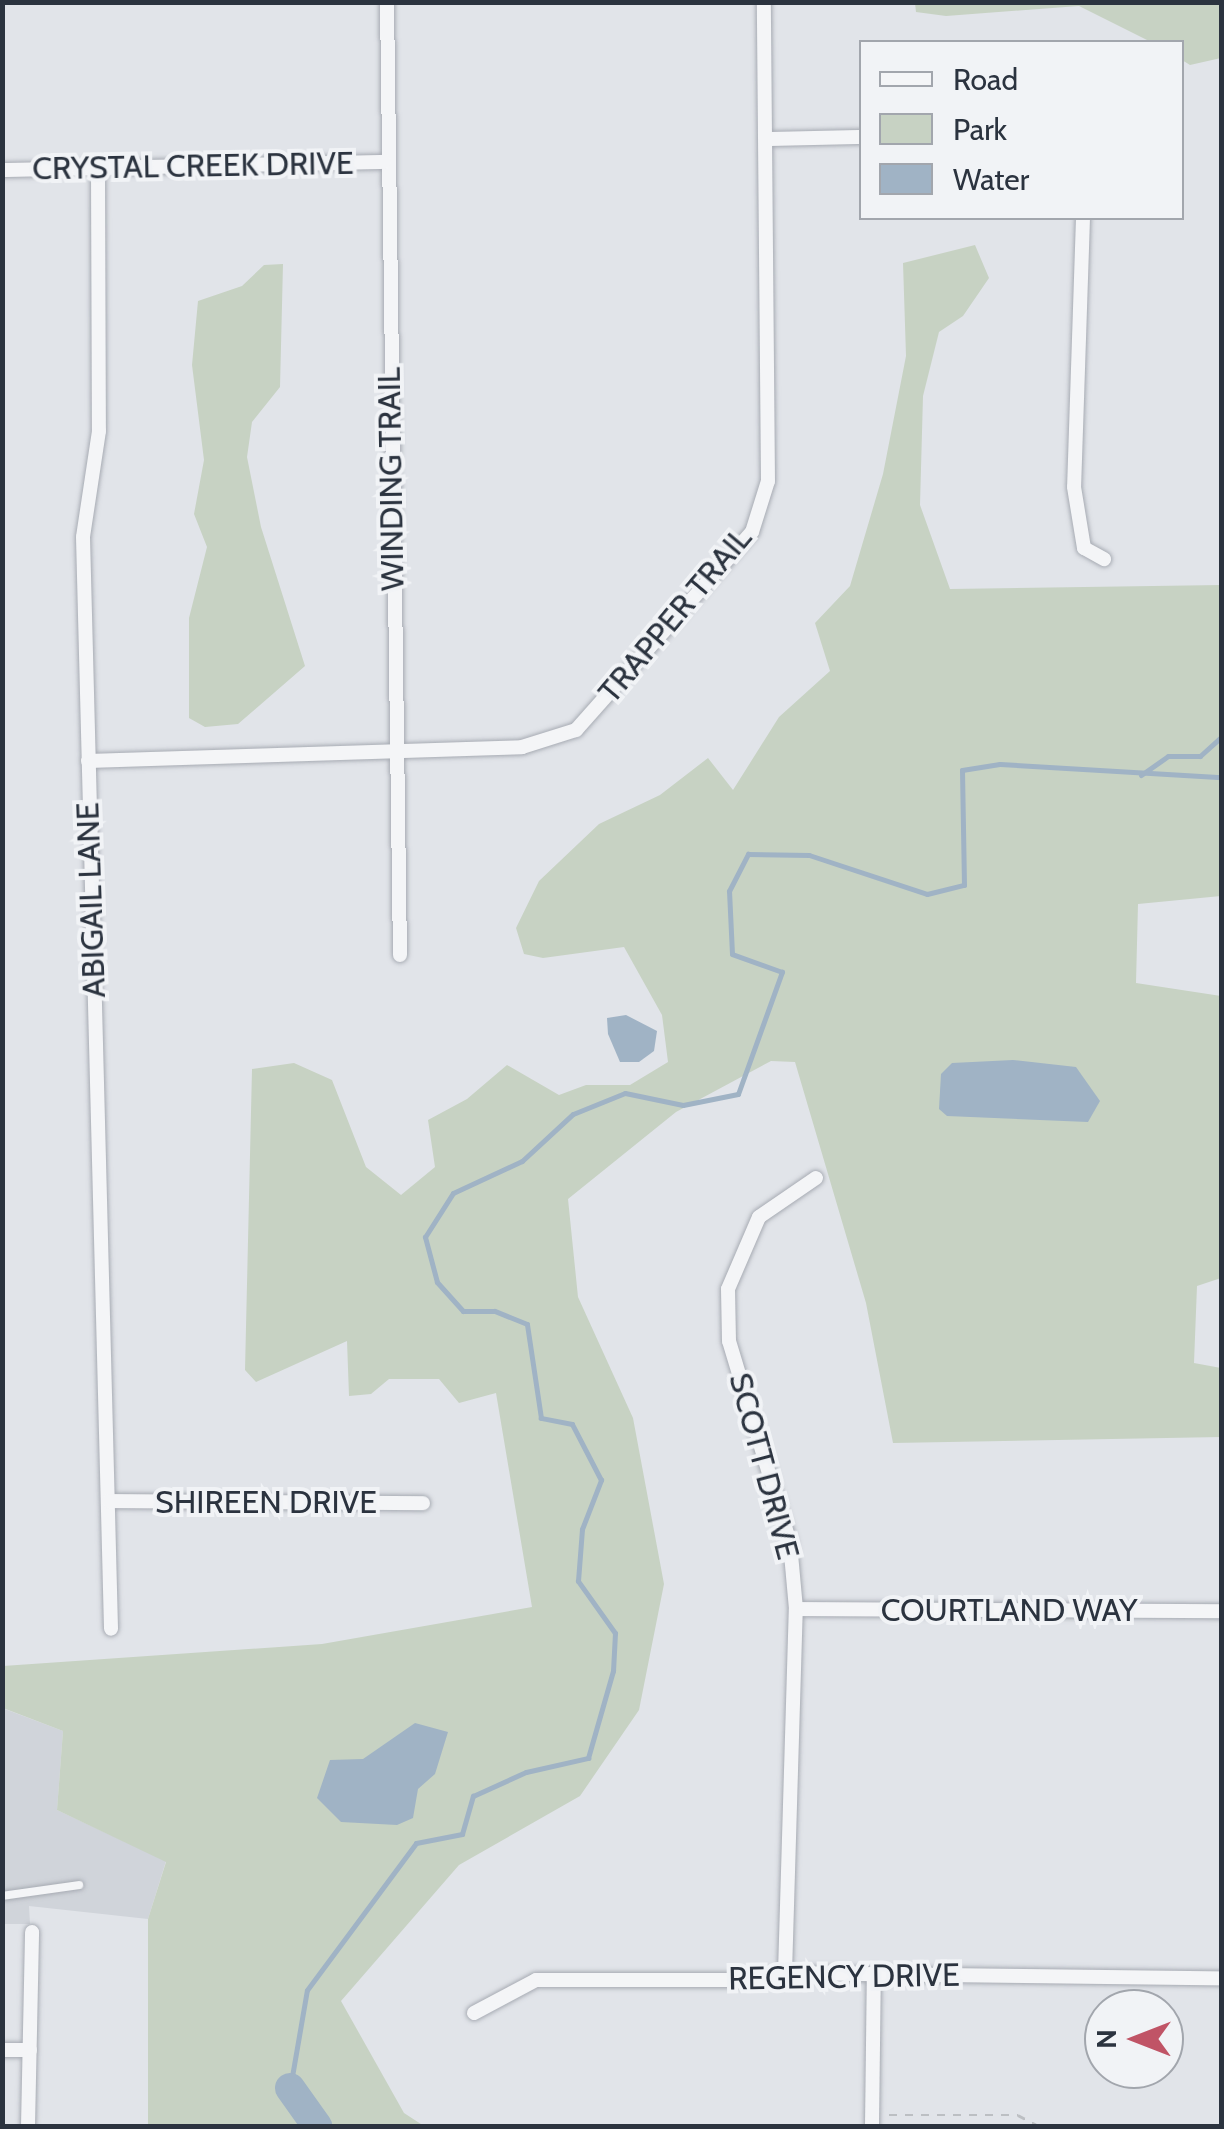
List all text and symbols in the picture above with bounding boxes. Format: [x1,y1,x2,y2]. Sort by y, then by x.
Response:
legend [859,40,1184,220]
text: Road [953,61,1018,98]
text: Park [953,111,1007,148]
street label: CRYSTAL CREEK DRIVE [32,144,354,188]
text: Water [953,161,1029,198]
street label: WINDING TRAIL [370,367,412,591]
street label: TRAPPER TRAIL [591,519,759,711]
street label: ABIGAIL LANE [68,802,114,998]
street label: SCOTT DRIVE [721,1369,807,1563]
street label: SHIREEN DRIVE [155,1483,377,1521]
street label: COURTLAND WAY [881,1591,1137,1629]
street label: REGENCY DRIVE [728,1956,960,1998]
north arrow [1084,1989,1184,2089]
text: N [1089,2029,1123,2049]

